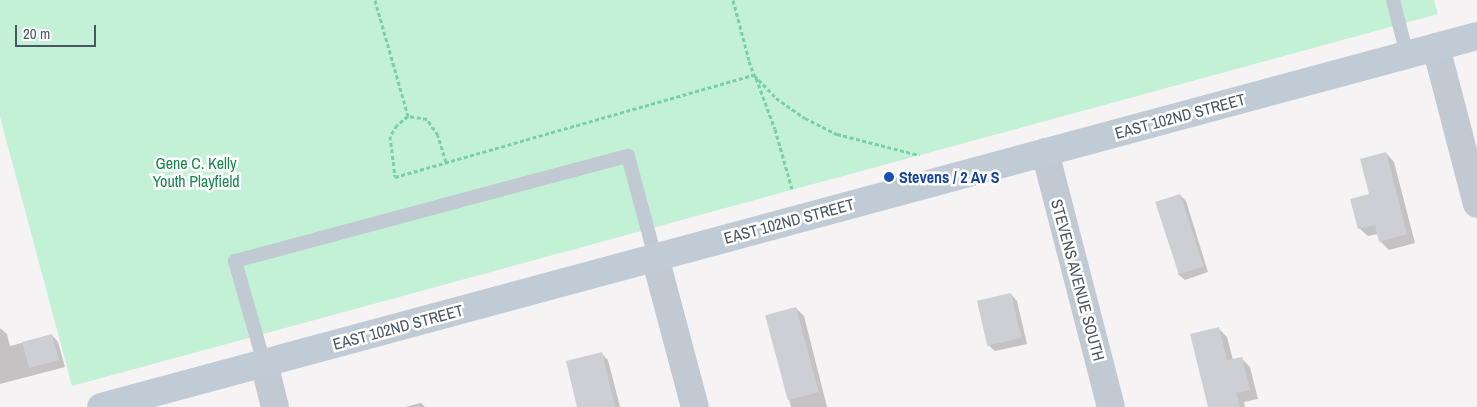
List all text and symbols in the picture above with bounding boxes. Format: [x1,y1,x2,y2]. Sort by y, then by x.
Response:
scale bar [18,15,99,47]
text: 20 m [23,23,50,44]
street label: EAST 102ND STREET [1113,89,1247,143]
park label: Gene C. Kelly Youth Playfield [152,153,240,191]
place label: Stevens / 2 Av S [899,167,1000,187]
marker: Stevens / 2 Av S [883,171,895,183]
street label: EAST 102ND STREET [722,194,856,248]
street label: STEVENS AVENUE SOUTH [1047,197,1109,363]
street label: EAST 102ND STREET [331,300,465,354]

